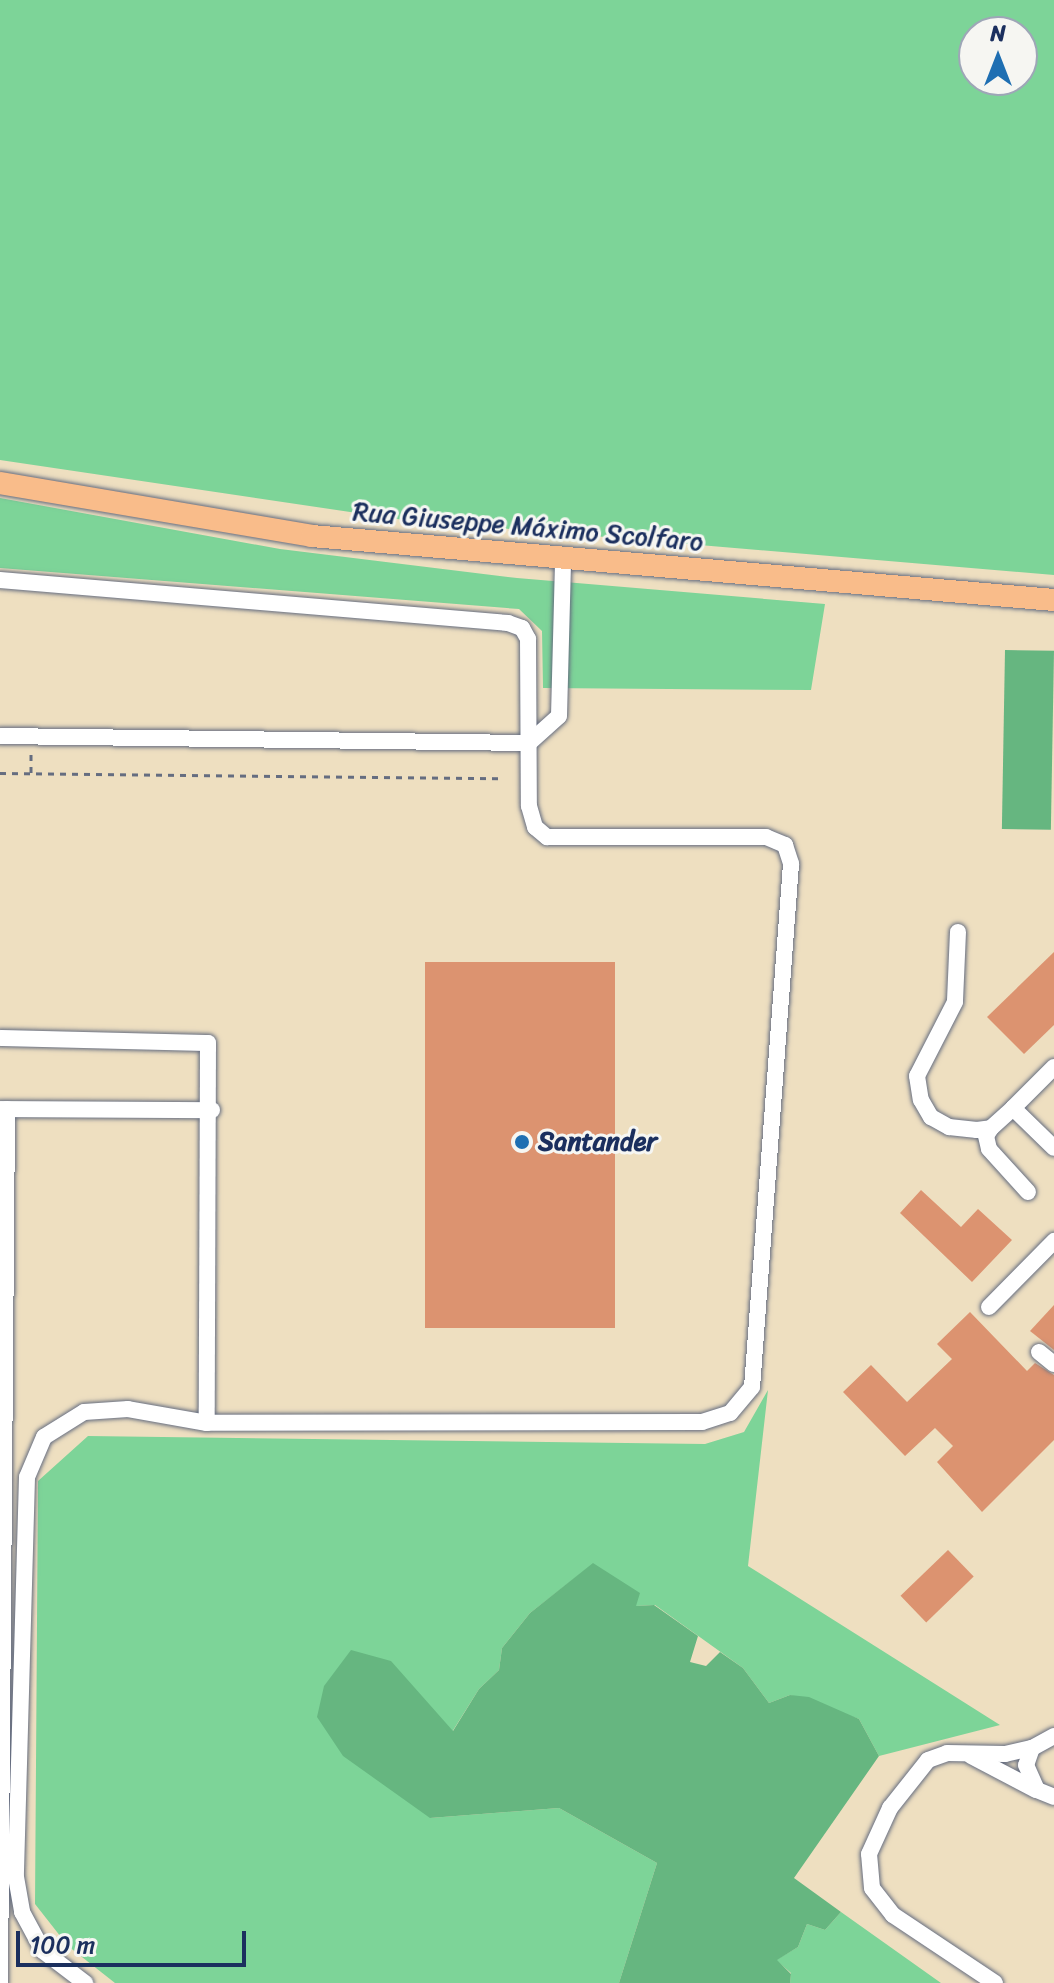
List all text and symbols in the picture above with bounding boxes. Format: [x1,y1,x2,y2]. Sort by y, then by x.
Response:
text: N [990,14,1006,53]
north arrow [958,16,1038,96]
street label: Rua Giuseppe Máximo Scolfaro [352,496,704,558]
place label: Santander [538,1126,657,1158]
marker: Santander [513,1133,531,1151]
scale bar [20,1915,250,1965]
text: 100 m [30,1924,95,1966]

